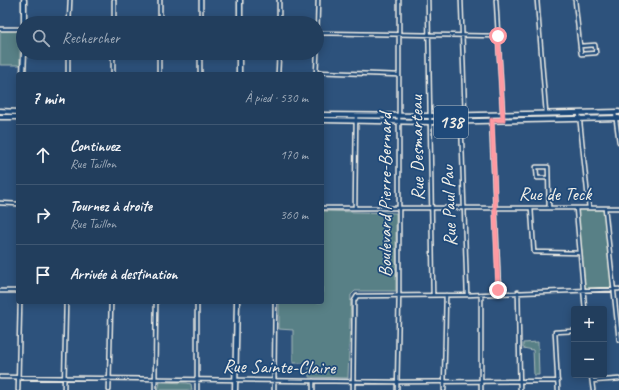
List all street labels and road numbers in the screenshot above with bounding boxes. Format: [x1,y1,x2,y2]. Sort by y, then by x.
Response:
street label: Rue Desmarteau [404,94,430,201]
road number: 138 [434,106,468,138]
street label: Boulevard Pierre-Bernard [373,109,397,277]
street label: Rue Paul Pau [436,164,462,247]
street label: Rue de Teck [519,182,593,206]
street label: Rue Sainte-Claire [223,354,337,380]

